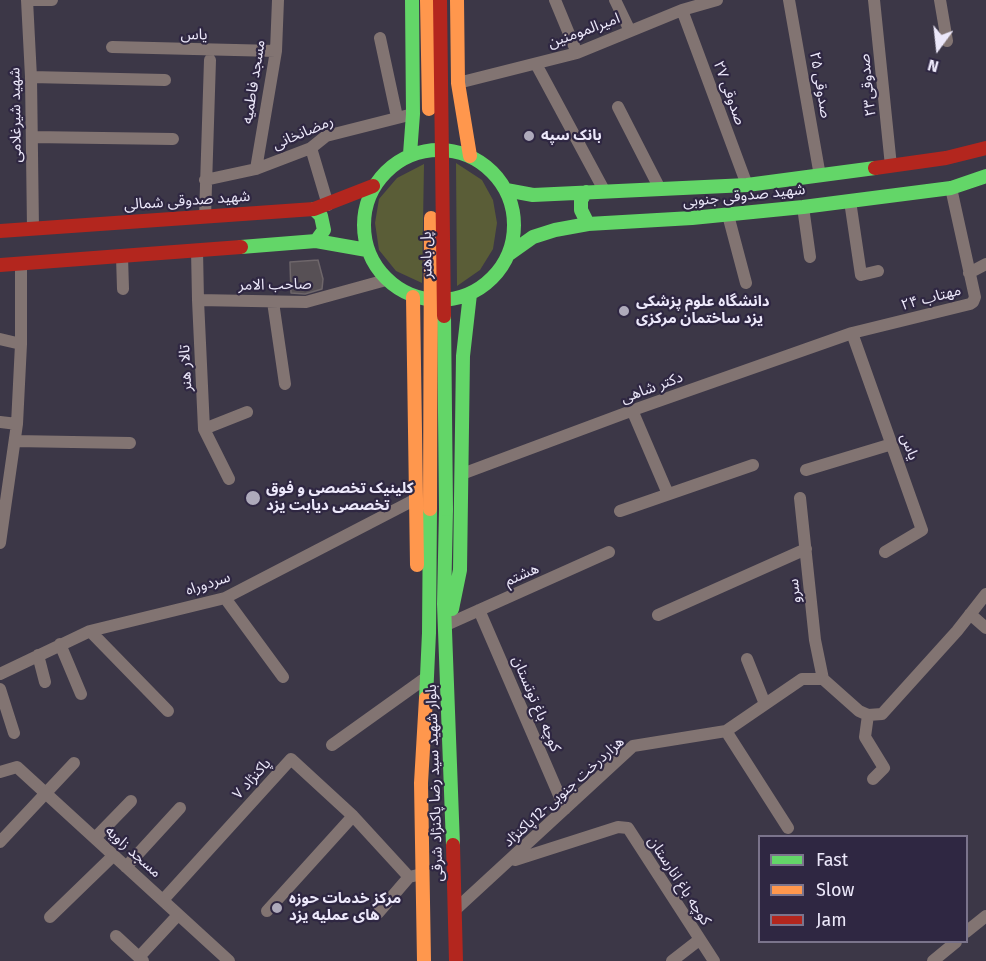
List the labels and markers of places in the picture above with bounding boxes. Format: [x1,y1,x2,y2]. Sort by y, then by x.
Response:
place label: بانک سپه [541,127,602,145]
marker: بانک سپه [522,129,536,143]
place label: دانشگاه علوم پزشکی یزد ساختمان مرکزی [636,293,770,328]
marker: دانشگاه علوم پزشکی یزد ساختمان مرکزی [617,304,631,318]
place label: کلینیک تخصصی و فوق تخصصی دیابت یزد [266,480,414,515]
marker: کلینیک تخصصی و فوق تخصصی دیابت یزد [244,489,262,507]
place label: مرکز خدمات حوزه های عملیه یزد [289,890,401,925]
marker: مرکز خدمات حوزه های عملیه یزد [270,901,284,915]

